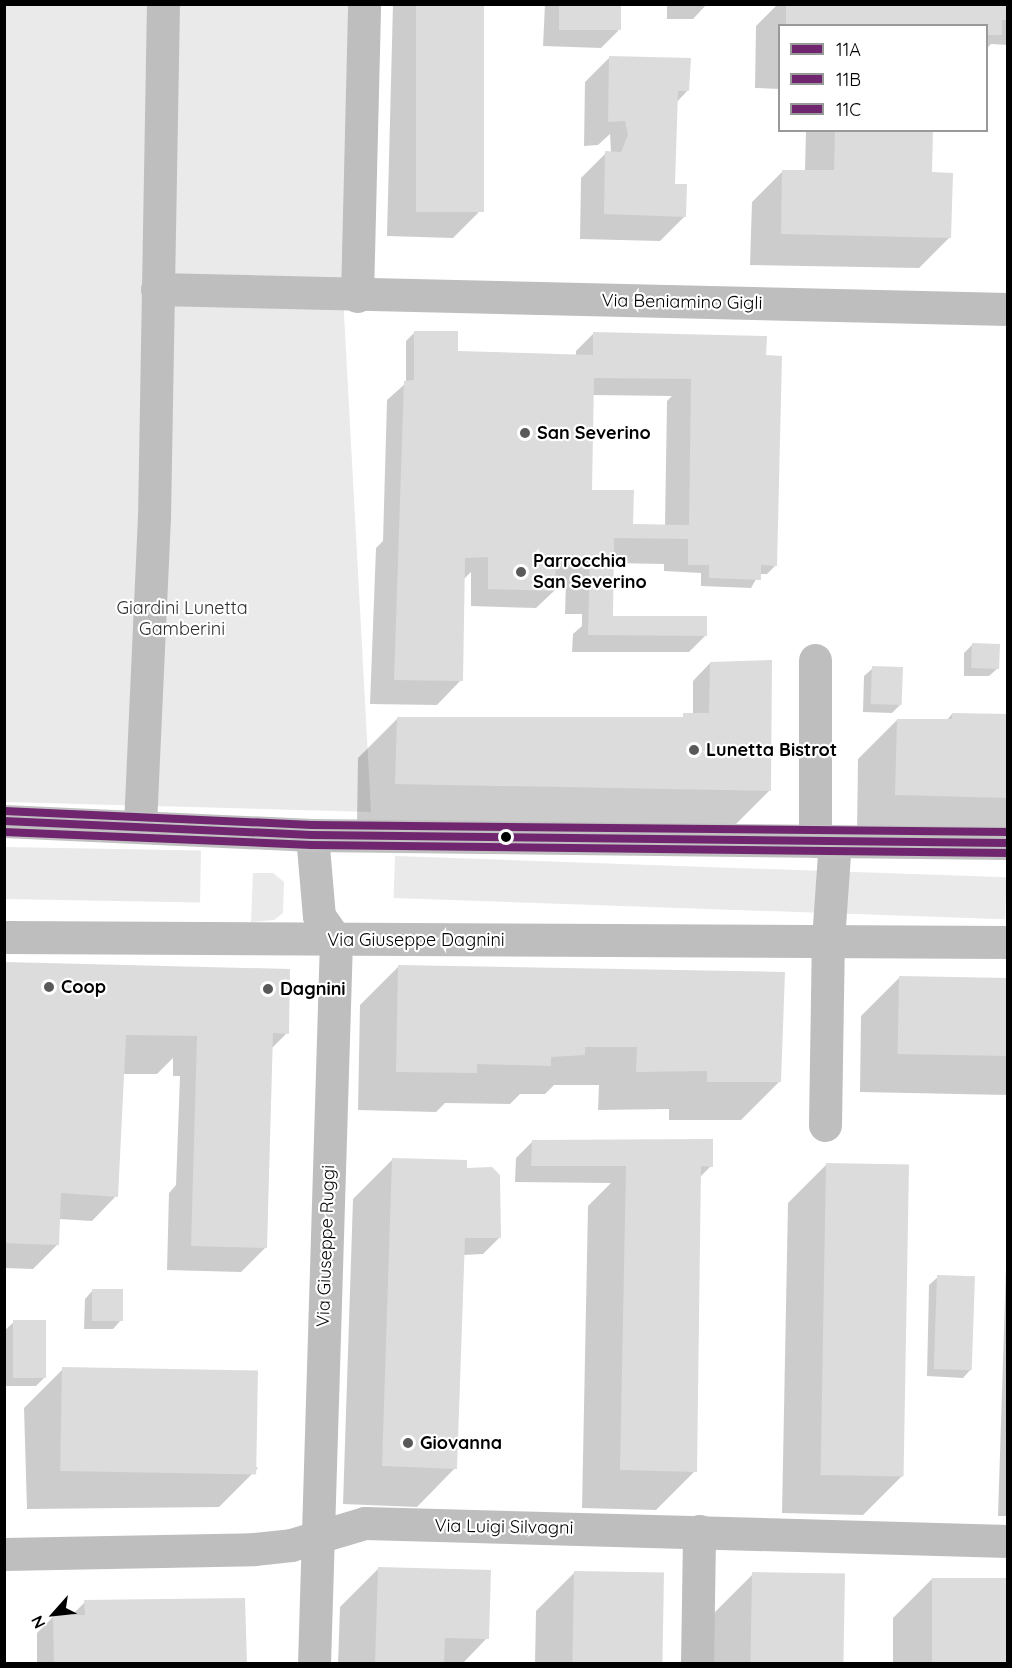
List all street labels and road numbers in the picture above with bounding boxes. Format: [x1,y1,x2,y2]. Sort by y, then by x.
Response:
street label: Via Beniamino Gigli [601,290,763,314]
street label: Via Giuseppe Dagnini [327,929,505,951]
street label: Via Giuseppe Ruggi [312,1165,340,1327]
street label: Via Luigi Silvagni [434,1515,574,1539]

